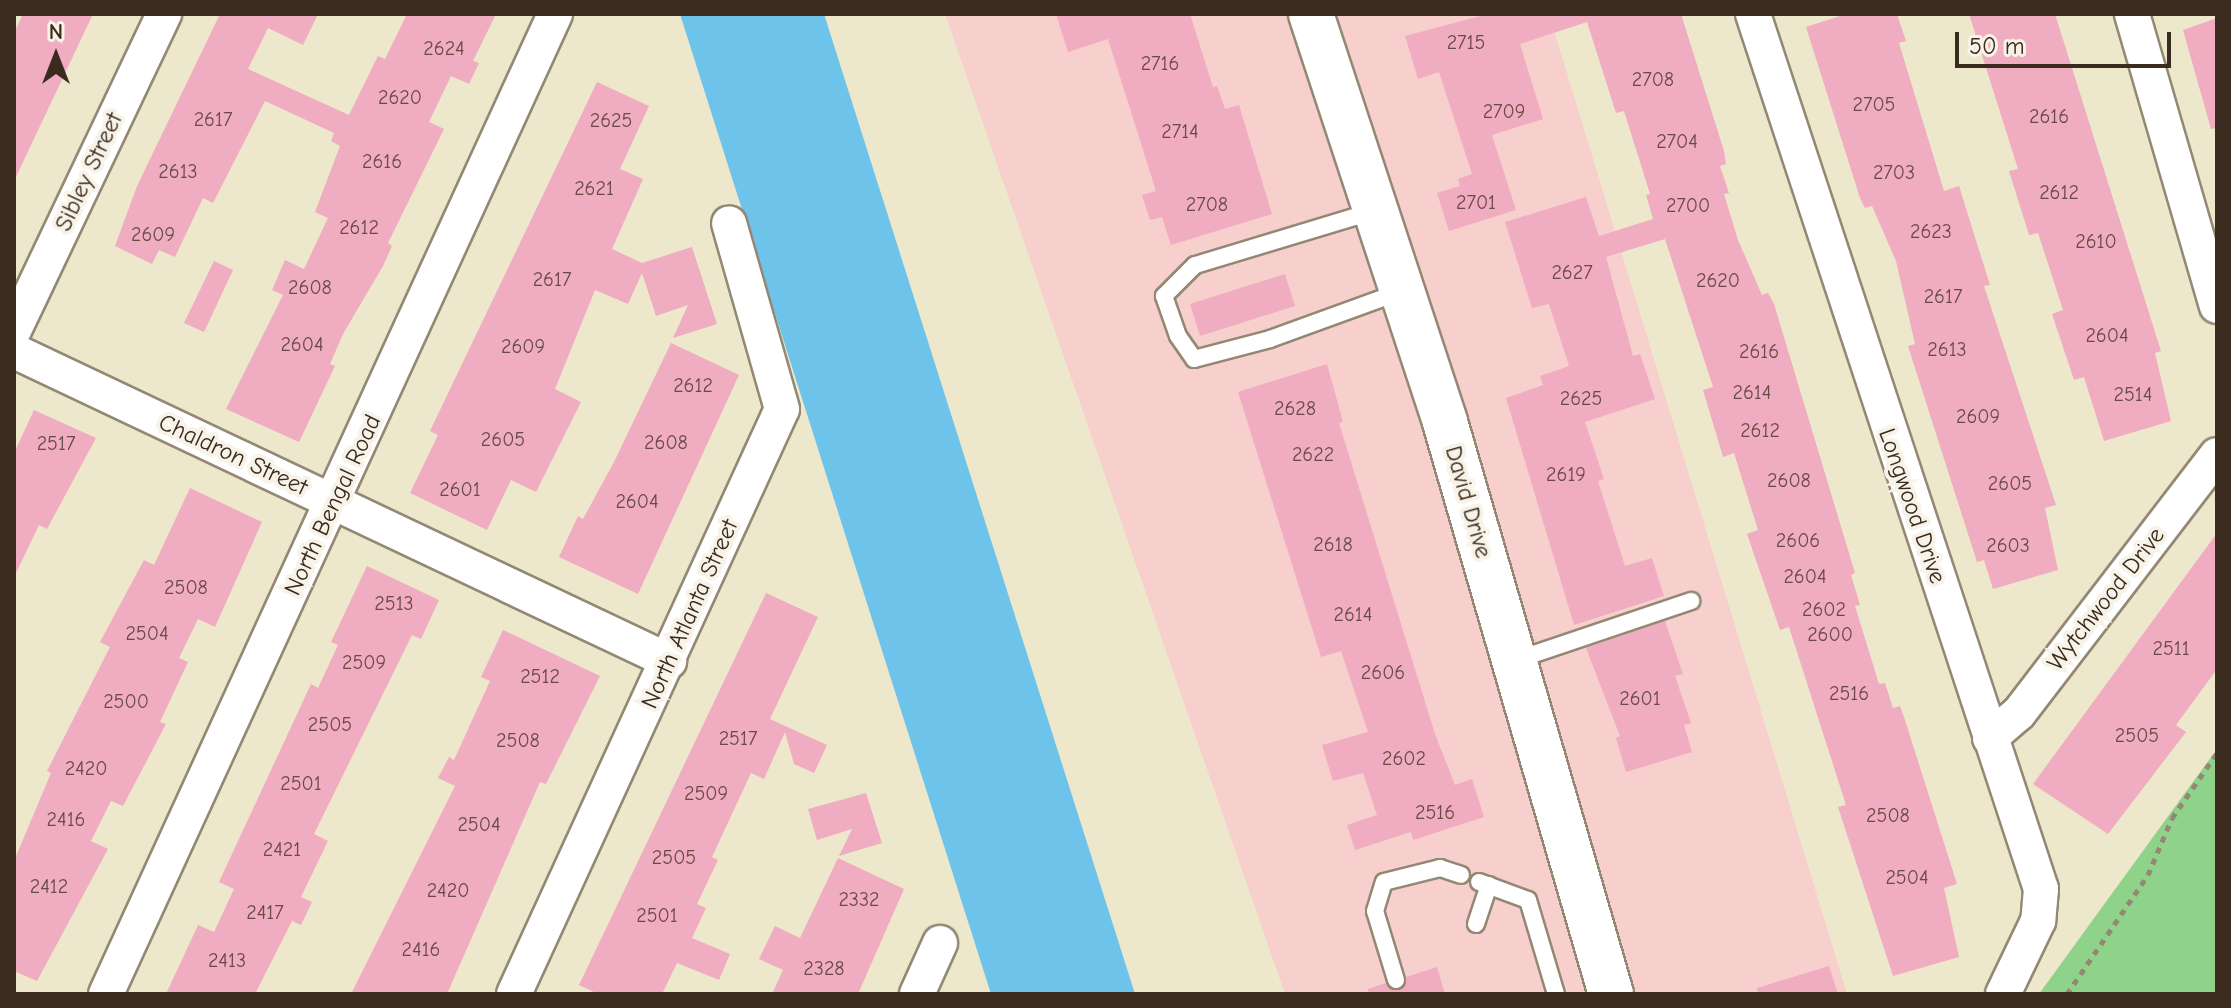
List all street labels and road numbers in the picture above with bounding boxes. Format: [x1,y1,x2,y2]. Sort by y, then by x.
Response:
street label: Sibley Street [49,108,129,236]
street label: Chaldron Street [154,408,312,502]
street label: North Bengal Road [279,410,387,600]
street label: Longwood Drive [1872,425,1952,587]
street label: David Drive [1438,443,1498,561]
street label: North Atlanta Street [635,515,745,713]
street label: Wytchwood Drive [2041,522,2171,676]

